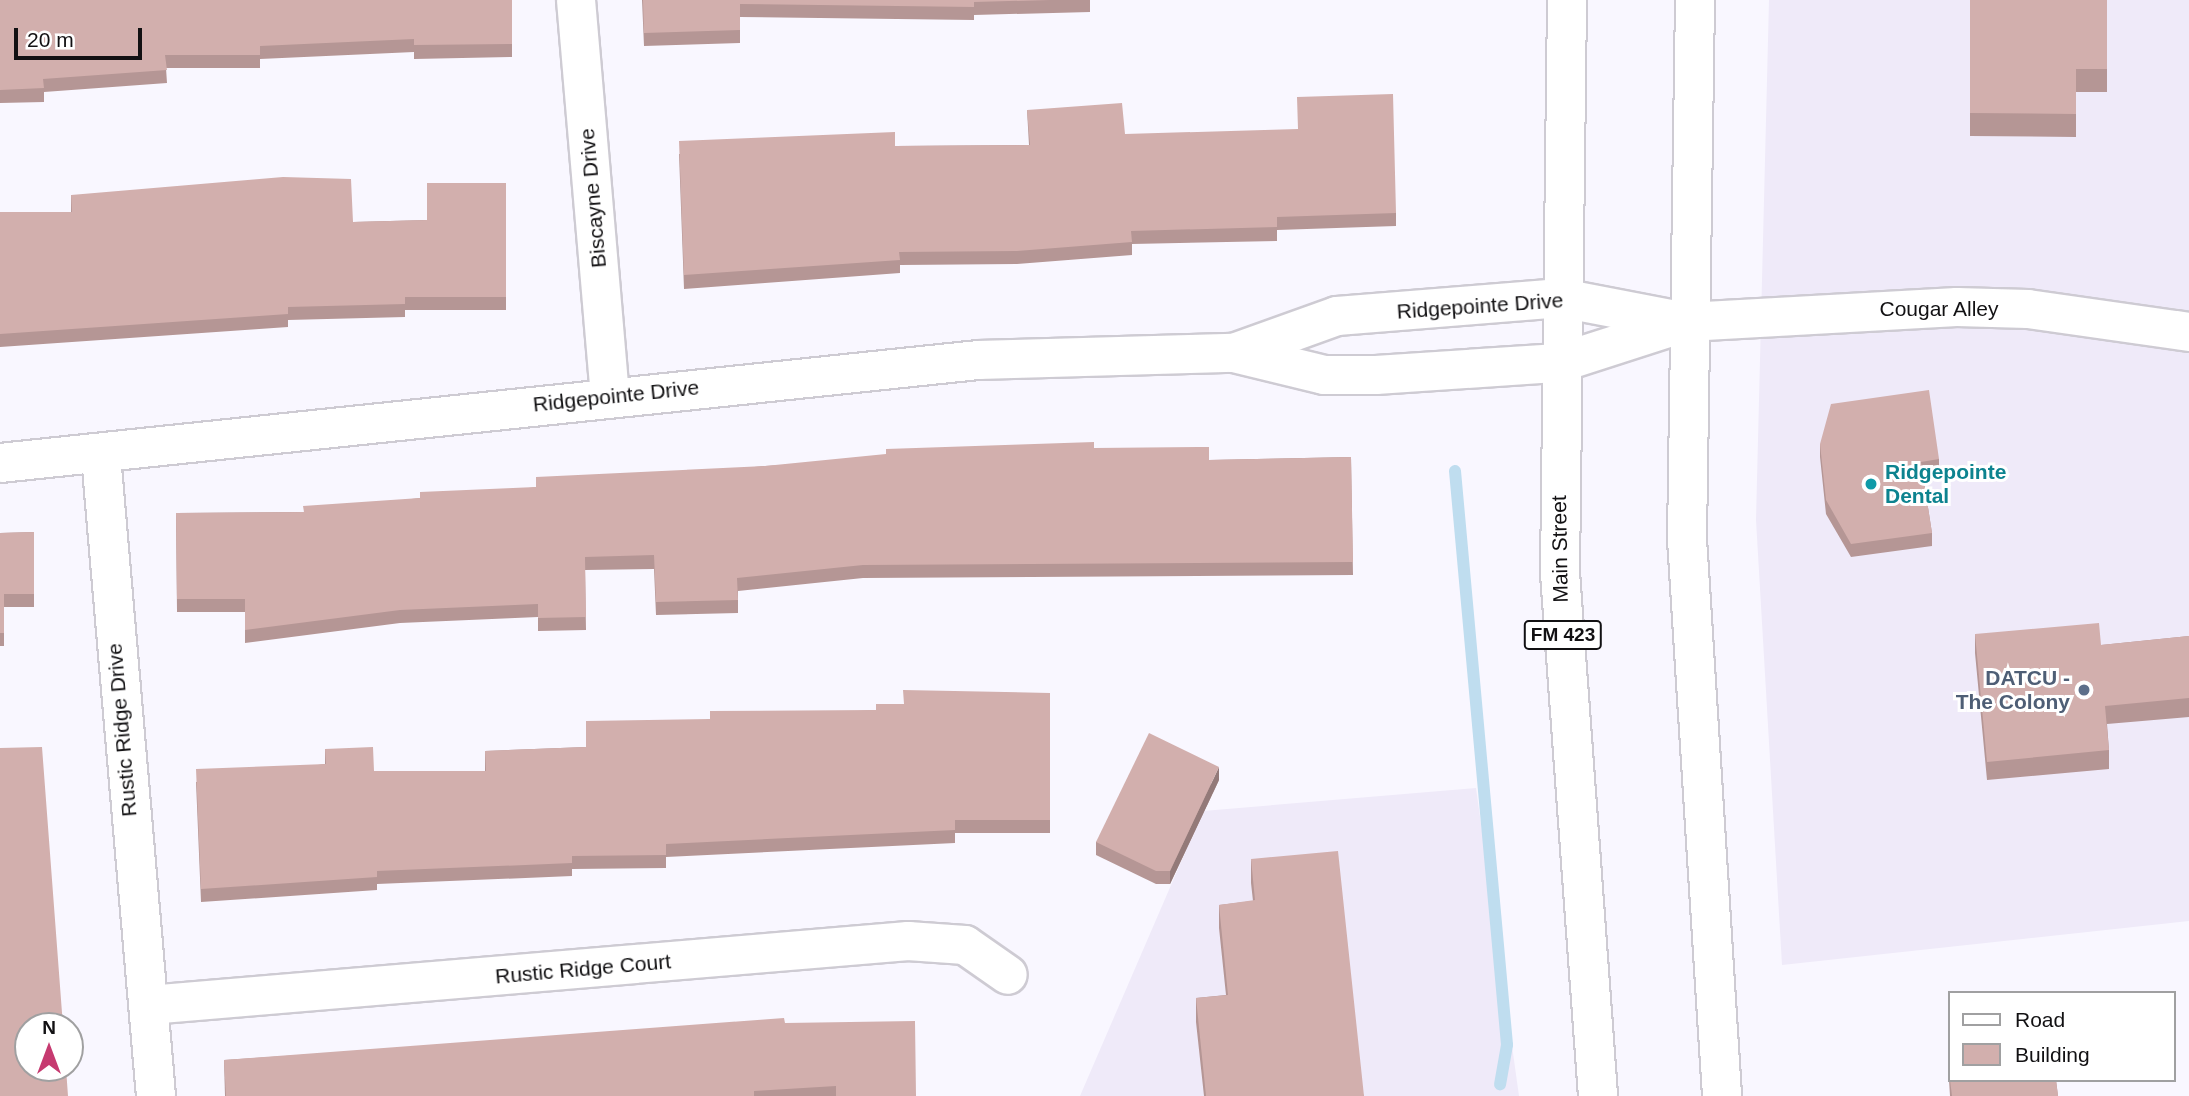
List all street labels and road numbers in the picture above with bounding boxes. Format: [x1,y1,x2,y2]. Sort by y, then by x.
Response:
street label: Biscayne Drive [574,127,612,269]
street label: Ridgepointe Drive [1396,288,1564,324]
street label: Cougar Alley [1879,296,1999,322]
street label: Ridgepointe Drive [532,375,700,417]
street label: Main Street [1546,495,1574,603]
road number: FM 423 [1523,620,1603,650]
street label: Rustic Ridge Drive [102,642,142,818]
street label: Rustic Ridge Court [494,949,672,989]

